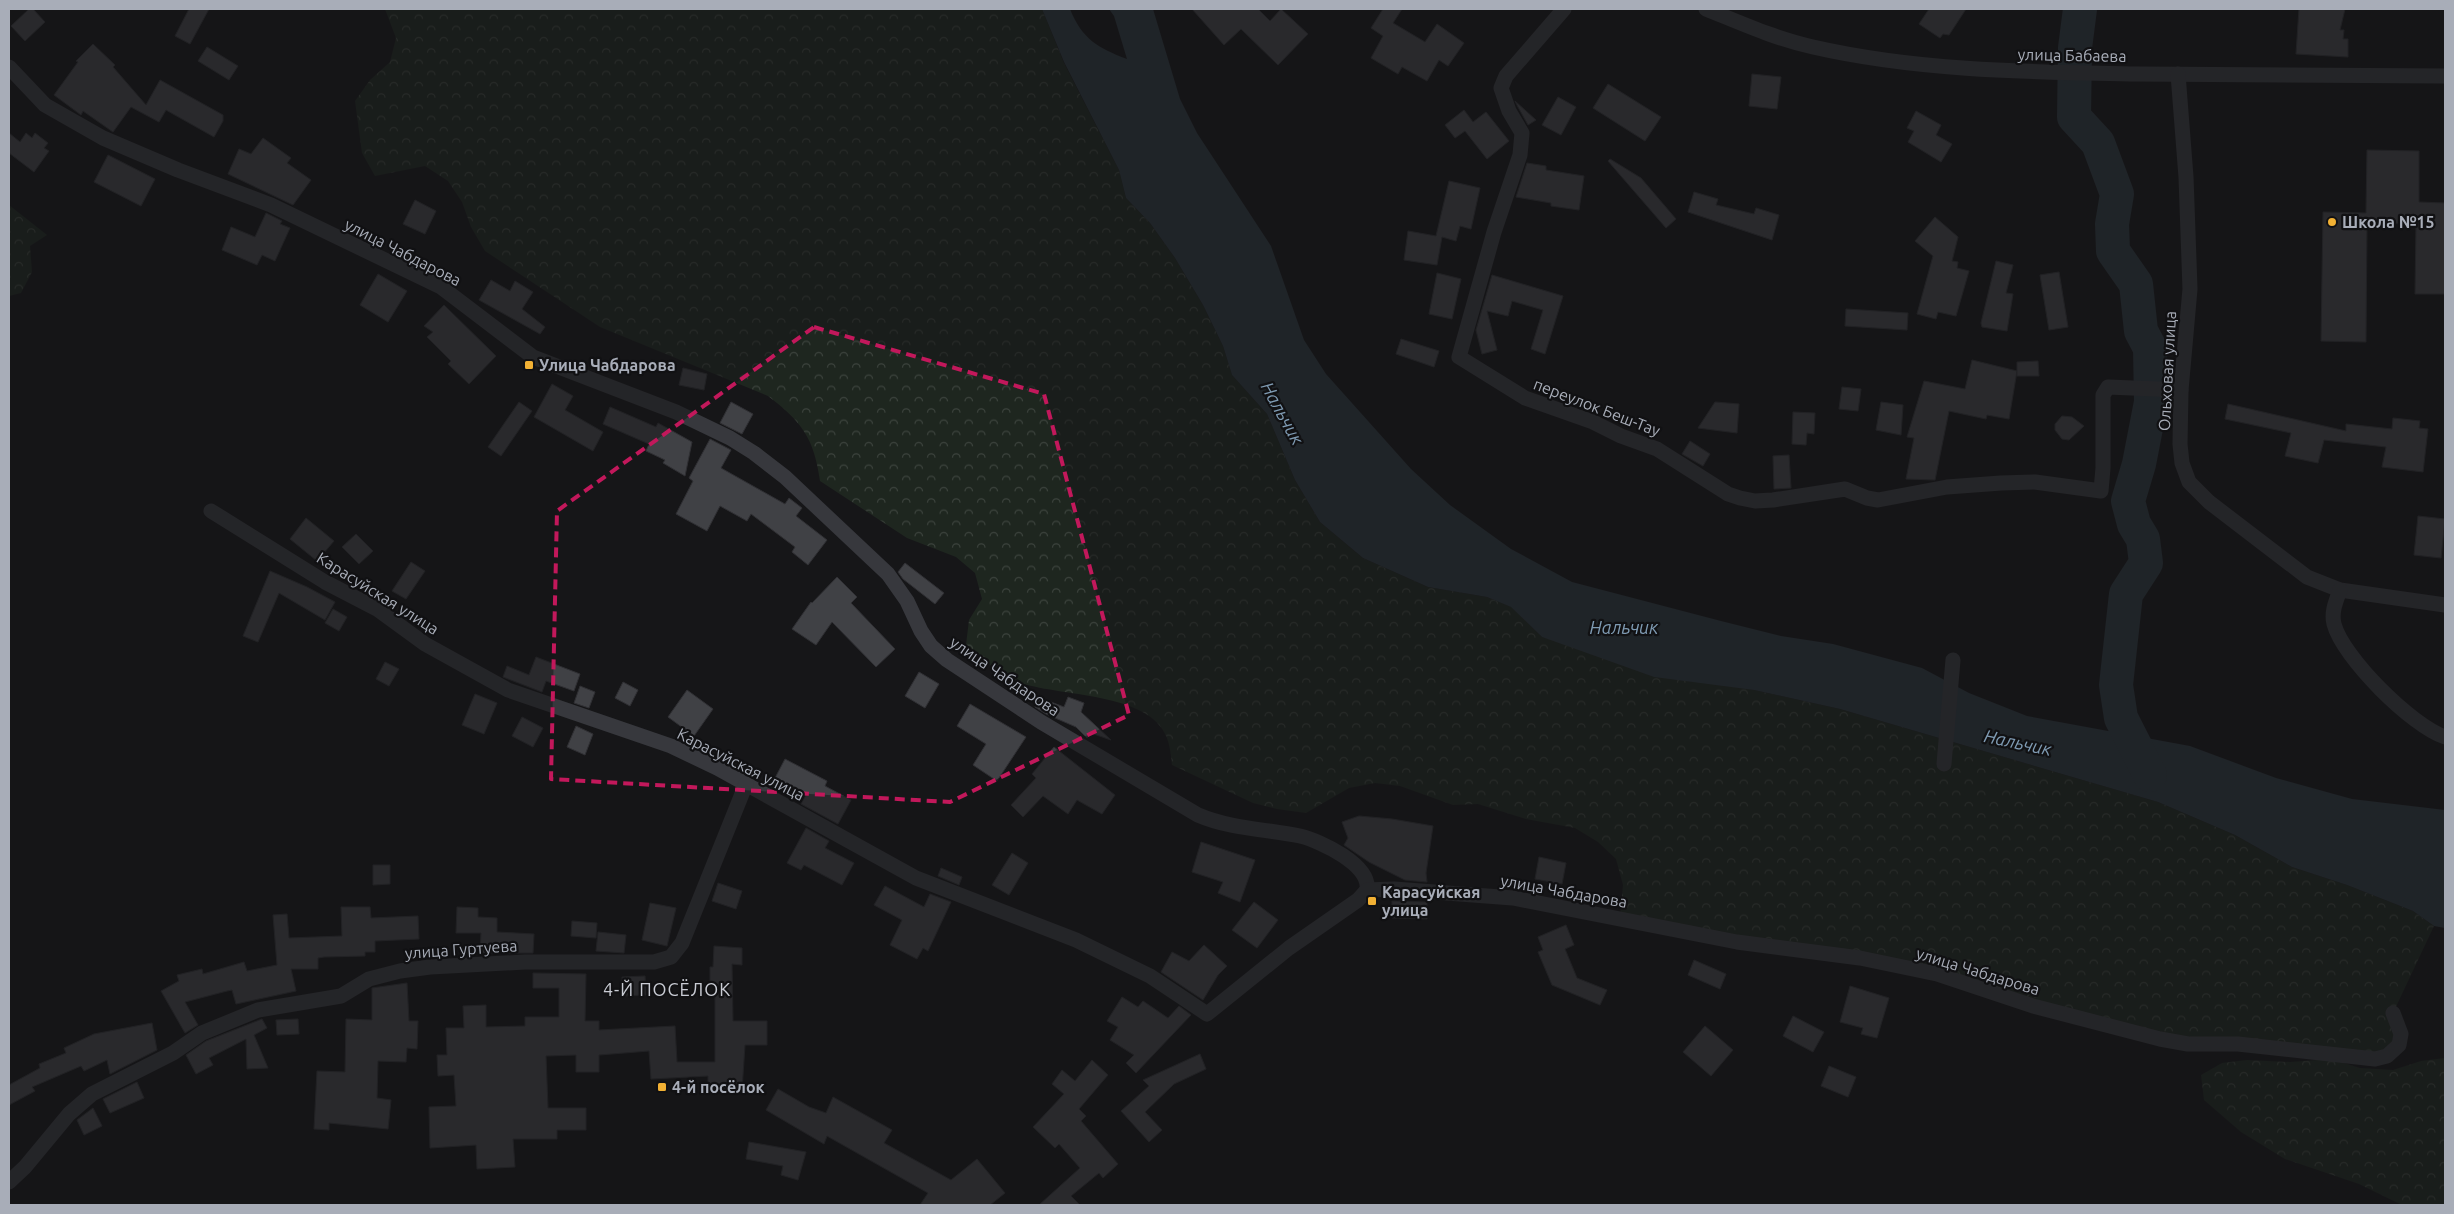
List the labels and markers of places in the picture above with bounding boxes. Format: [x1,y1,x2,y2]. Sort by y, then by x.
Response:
place label: Школа №15 [2342,213,2435,231]
marker: Школа №15 [2326,216,2338,228]
place label: Улица Чабдарова [539,356,676,374]
marker: Улица Чабдарова [523,359,535,371]
place label: Карасуйская улица [1382,883,1480,919]
marker: Карасуйская улица [1366,895,1378,907]
place label: 4-й посёлок [672,1078,765,1096]
marker: 4-й посёлок [656,1081,668,1093]

